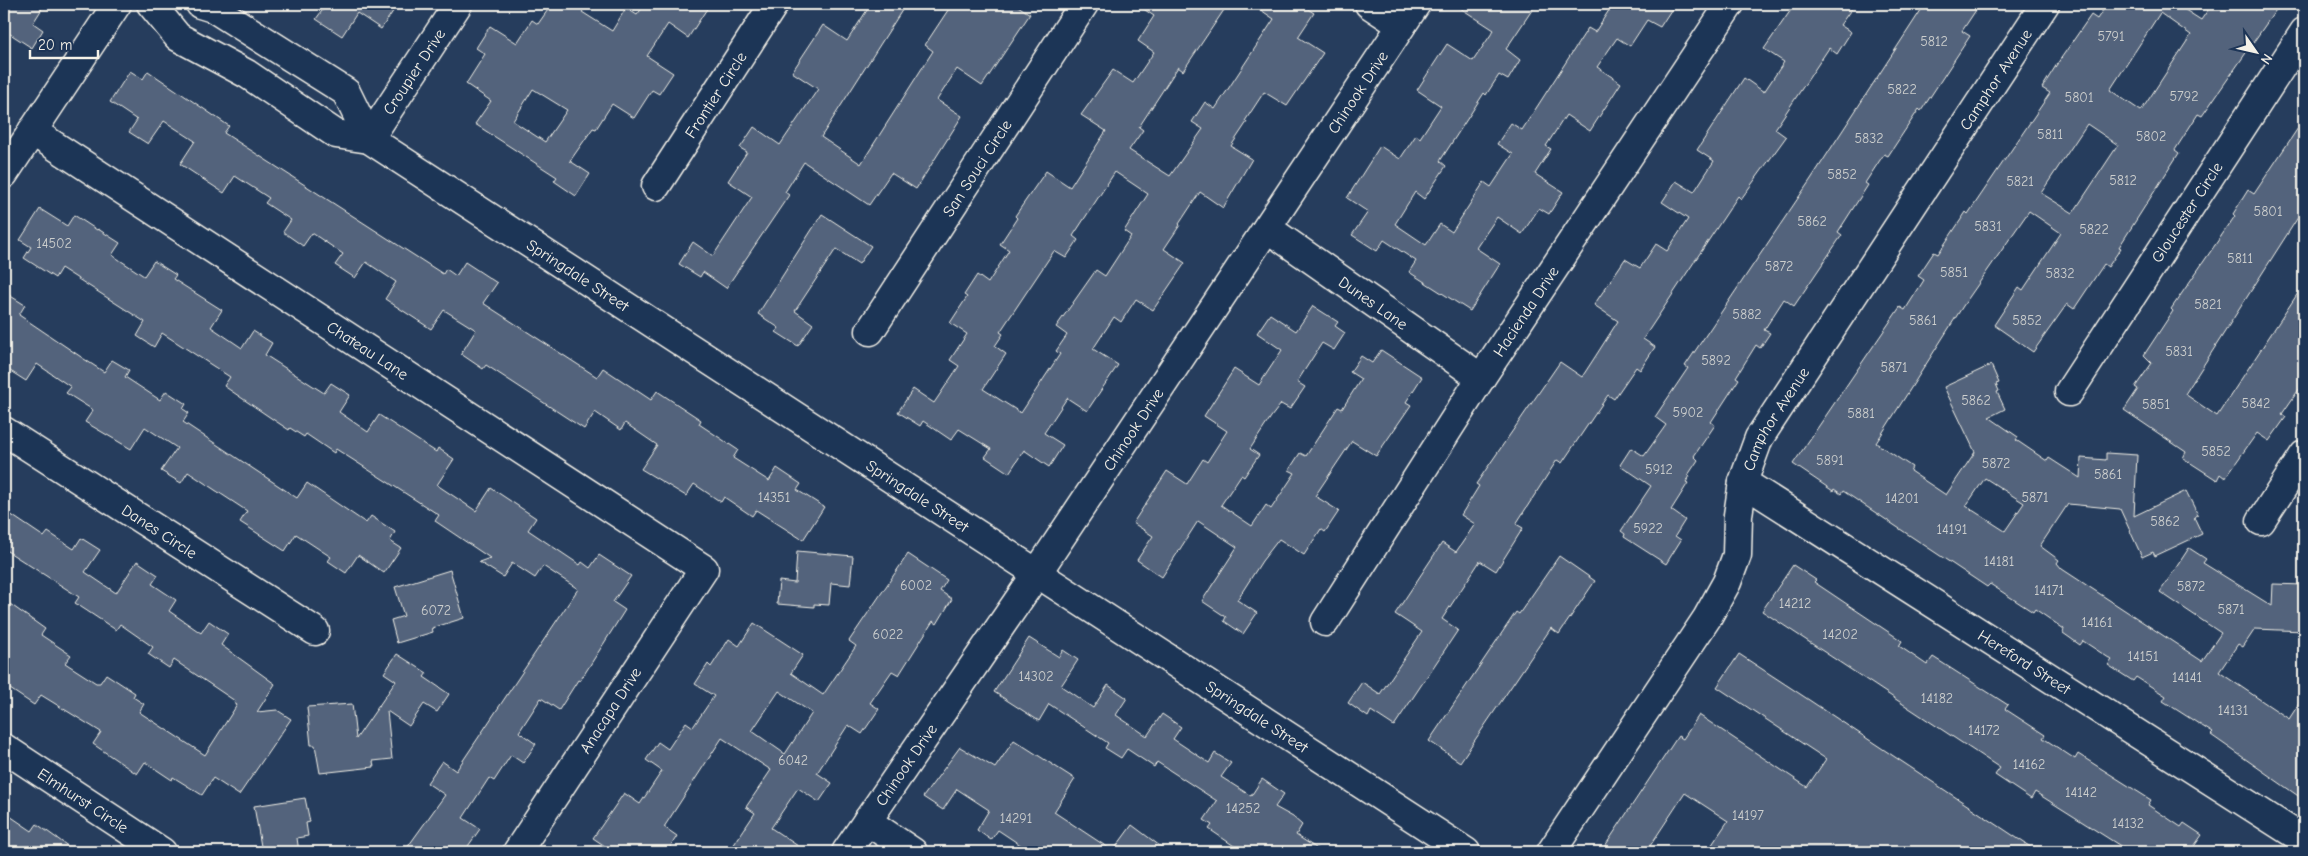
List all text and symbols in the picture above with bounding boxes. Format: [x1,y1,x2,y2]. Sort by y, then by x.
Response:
street label: Croupier Drive [380,26,449,118]
street label: Camphor Avenue [1956,26,2036,134]
scale bar [30,28,98,60]
house number: 5791 [2097,28,2125,45]
north arrow [2230,28,2280,78]
house number: 5812 [1920,33,1948,50]
text: 20 m [38,36,72,54]
street label: Chinook Drive [1324,48,1392,137]
street label: Frontier Circle [682,49,751,142]
text: N [2257,50,2276,68]
house number: 5822 [1887,81,1917,98]
house number: 5792 [2170,88,2198,105]
house number: 5801 [2065,89,2093,106]
street label: San Souci Circle [939,117,1016,220]
house number: 5811 [2037,126,2063,143]
house number: 5802 [2136,128,2166,145]
house number: 5832 [1854,130,1884,147]
street label: Gloucester Circle [2148,159,2227,266]
house number: 5852 [1827,166,1857,183]
house number: 5812 [2109,172,2137,189]
house number: 5821 [2006,173,2034,190]
house number: 5801 [2254,203,2282,220]
house number: 5862 [1797,213,1827,230]
house number: 5831 [1974,218,2002,235]
house number: 5822 [2079,221,2109,238]
house number: 14502 [36,235,72,252]
street label: Springdale Street [523,236,632,316]
house number: 5811 [2227,250,2253,267]
house number: 5872 [1765,258,1793,275]
street label: Hacienda Drive [1490,263,1563,360]
house number: 5851 [1940,264,1968,281]
house number: 5832 [2045,265,2075,282]
street label: Dunes Lane [1335,273,1411,334]
house number: 5821 [2194,296,2222,313]
house number: 5882 [1732,306,1762,323]
house number: 5861 [1909,312,1937,329]
house number: 5852 [2012,312,2042,329]
street label: Chateau Lane [323,318,411,384]
house number: 5831 [2165,343,2193,360]
house number: 5892 [1701,352,1731,369]
house number: 5871 [1881,359,1907,376]
street label: Camphor Avenue [1740,364,1813,473]
street label: Chinook Drive [1100,385,1168,474]
house number: 5862 [1961,392,1991,409]
house number: 5842 [2242,395,2270,412]
house number: 5851 [2142,396,2170,413]
house number: 5902 [1673,404,1703,421]
house number: 5881 [1847,405,1875,422]
house number: 5852 [2201,443,2231,460]
house number: 5891 [1816,452,1844,469]
house number: 5872 [1982,455,2010,472]
street label: Springdale Street [863,457,972,536]
house number: 5912 [1645,461,1673,478]
house number: 5861 [2094,466,2122,483]
house number: 14351 [758,489,790,506]
house number: 5871 [2022,489,2048,506]
house number: 14201 [1885,490,1919,507]
street label: Danes Circle [118,501,200,563]
house number: 5862 [2150,513,2180,530]
house number: 5922 [1633,520,1663,537]
house number: 14191 [1937,521,1967,538]
house number: 14181 [1984,553,2014,570]
house number: 6002 [900,577,932,594]
house number: 5872 [2177,578,2205,595]
house number: 14171 [2034,582,2064,599]
house number: 14212 [1779,595,1811,612]
house number: 5871 [2218,601,2244,618]
house number: 6072 [421,602,451,619]
house number: 14161 [2082,614,2112,631]
house number: 6022 [873,626,903,643]
house number: 14202 [1822,626,1858,643]
street label: Hereford Street [1974,626,2074,699]
house number: 14151 [2128,648,2158,665]
street label: Anacapa Drive [576,664,645,757]
house number: 14302 [1018,668,1054,685]
house number: 14141 [2172,669,2202,686]
street label: Springdale Street [1202,677,1312,757]
house number: 14182 [1921,690,1953,707]
house number: 14131 [2218,702,2248,719]
street label: Chinook Drive [872,721,941,810]
house number: 14172 [1968,722,2000,739]
house number: 6042 [778,752,808,769]
house number: 14162 [2013,756,2045,773]
street label: Elmhurst Circle [34,765,131,837]
house number: 14142 [2065,784,2097,801]
house number: 14252 [1226,800,1260,817]
house number: 14197 [1732,807,1764,824]
house number: 14291 [1000,810,1032,827]
house number: 14132 [2112,815,2144,832]

